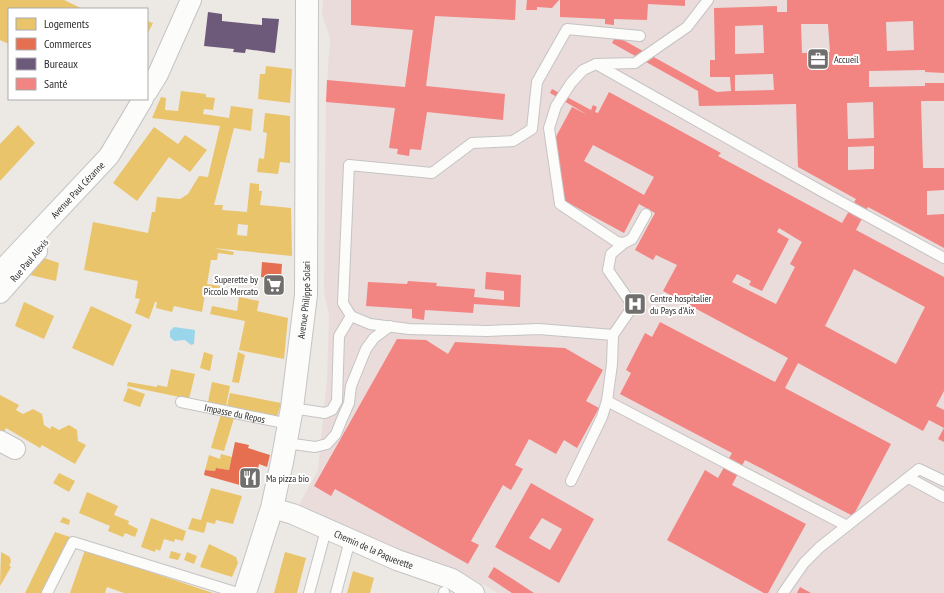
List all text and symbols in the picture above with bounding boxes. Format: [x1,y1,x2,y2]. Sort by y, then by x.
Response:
legend [8,8,148,100]
text: Logements [44,16,89,31]
text: Commerces [44,36,91,51]
office icon: Accueil [805,46,831,72]
place label: Accueil [834,53,859,66]
text: Bureaux [44,56,78,71]
text: Santé [44,76,67,91]
street label: Avenue Paul Cézanne [48,159,108,221]
street label: Rue Paul Alexis [7,235,52,285]
street label: Avenue Philippe Solari [295,261,313,340]
supermarket icon: Superette by Piccolo Mercato [261,272,287,298]
place label: Superette by Piccolo Mercato [204,273,258,298]
hospital icon: Centre hospitalier du Pays d'Aix [622,291,648,317]
place label: Centre hospitalier du Pays d'Aix [650,292,712,317]
street label: Impasse du Repos [203,401,267,426]
restaurant icon: Ma pizza bio [237,465,263,491]
place label: Ma pizza bio [266,472,309,485]
street label: Chemin de la Paquerette [332,527,415,572]

